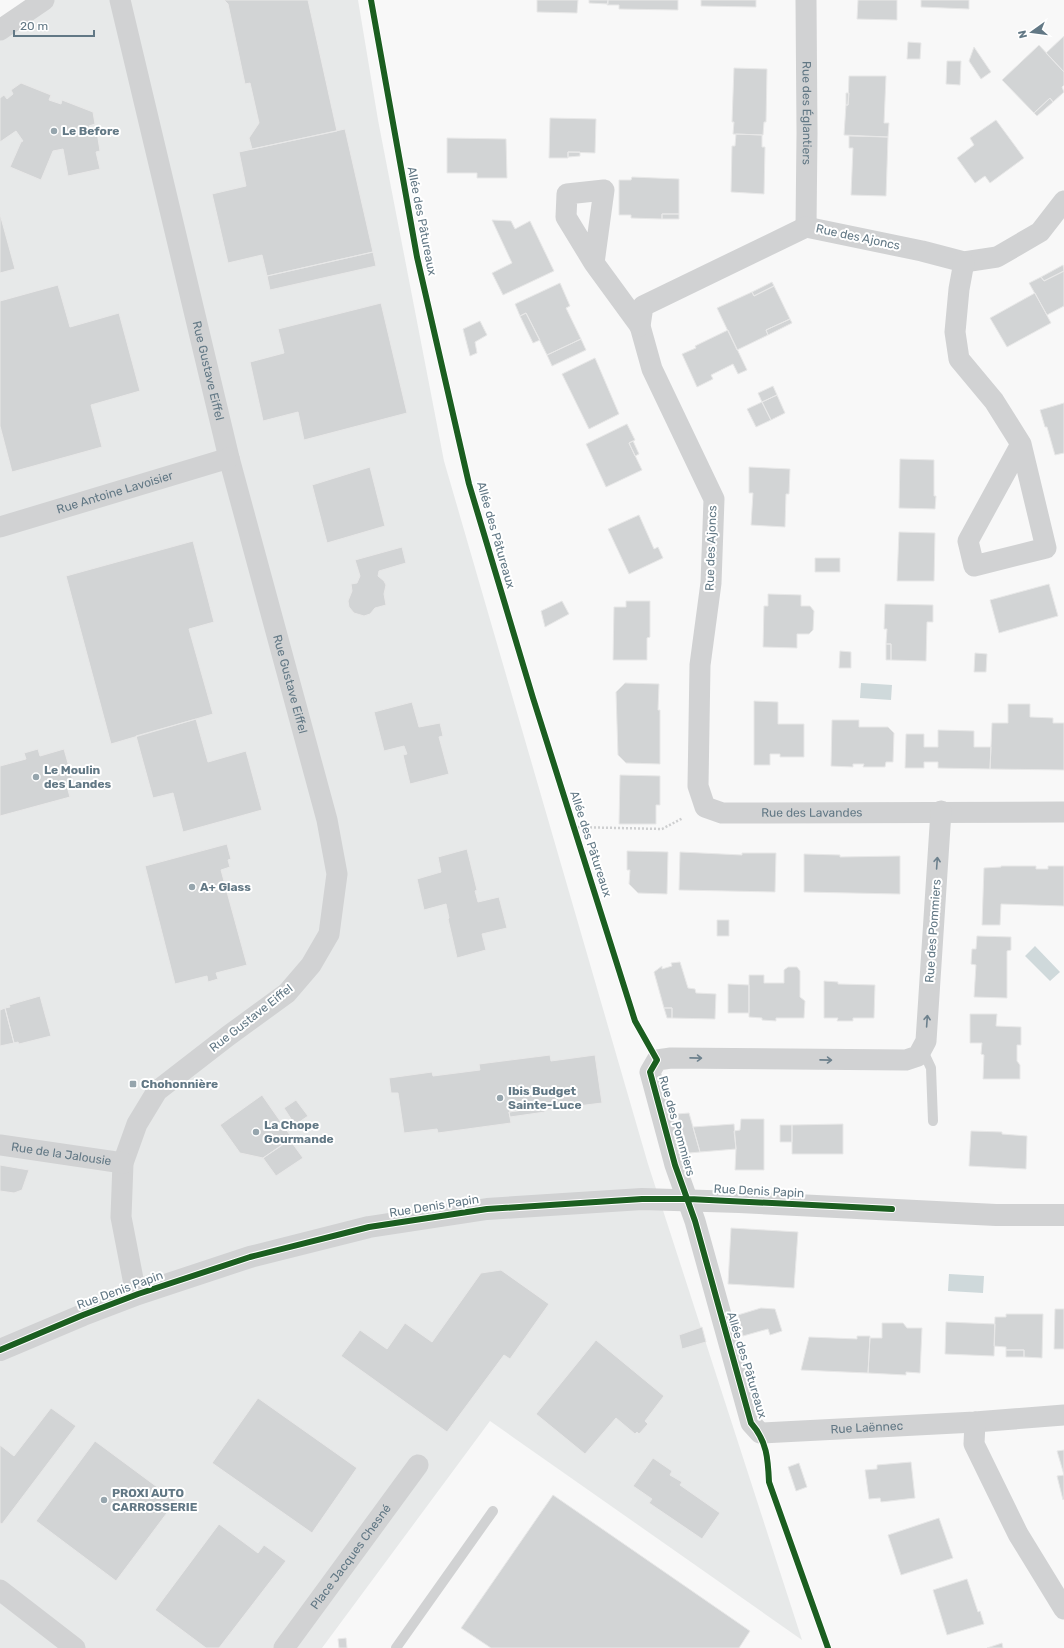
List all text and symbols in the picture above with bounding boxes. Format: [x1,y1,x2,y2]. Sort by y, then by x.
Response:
scale bar [14,12,94,38]
north arrow [1012,12,1052,52]
text: 20 m [20,19,48,33]
text: N [1015,29,1030,40]
street label: Rue des Églantiers [799,61,814,165]
place label: Le Before [62,124,119,138]
marker: Le Before [49,126,59,136]
street label: Allée des Pâtureaux [405,165,440,277]
street label: Rue des Ajoncs [815,221,901,253]
street label: Rue Gustave Eiffel [190,320,227,422]
street label: Rue Antoine Lavoisier [55,468,175,517]
street label: Allée des Pâtureaux [474,480,518,591]
street label: Rue des Ajoncs [703,505,719,591]
street label: Rue Gustave Eiffel [270,633,310,735]
place label: Le Moulin des Landes [44,763,112,791]
marker: Le Moulin des Landes [31,772,41,782]
street label: Allée des Pâtureaux [567,789,615,899]
street label: Rue des Lavandes [761,806,863,820]
one-way arrow [934,857,941,870]
street label: Rue des Pommiers [922,879,944,983]
place label: A+ Glass [200,880,251,894]
marker: A+ Glass [187,882,197,892]
street label: Rue Gustave Eiffel [207,981,295,1055]
one-way arrow [924,1015,931,1028]
one-way arrow [689,1055,702,1062]
one-way arrow [819,1056,832,1064]
street label: Rue des Pommiers [656,1074,698,1178]
place label: Chohonnière [141,1077,218,1091]
marker: Chohonnière [128,1079,138,1089]
place label: Ibis Budget Sainte-Luce [508,1084,582,1112]
marker: Ibis Budget Sainte-Luce [495,1093,505,1103]
place label: La Chope Gourmande [264,1118,334,1146]
marker: La Chope Gourmande [251,1127,261,1137]
street label: Rue de la Jalousie [10,1140,113,1168]
street label: Rue Denis Papin [713,1182,805,1200]
street label: Rue Denis Papin [388,1192,480,1220]
street label: Rue Denis Papin [75,1268,165,1312]
street label: Allée des Pâtureaux [724,1310,770,1420]
street label: Rue Laënnec [830,1419,904,1436]
place label: PROXI AUTO CARROSSERIE [112,1486,198,1514]
marker: PROXI AUTO CARROSSERIE [99,1495,109,1505]
street label: Place Jacques Chesné [308,1501,394,1612]

